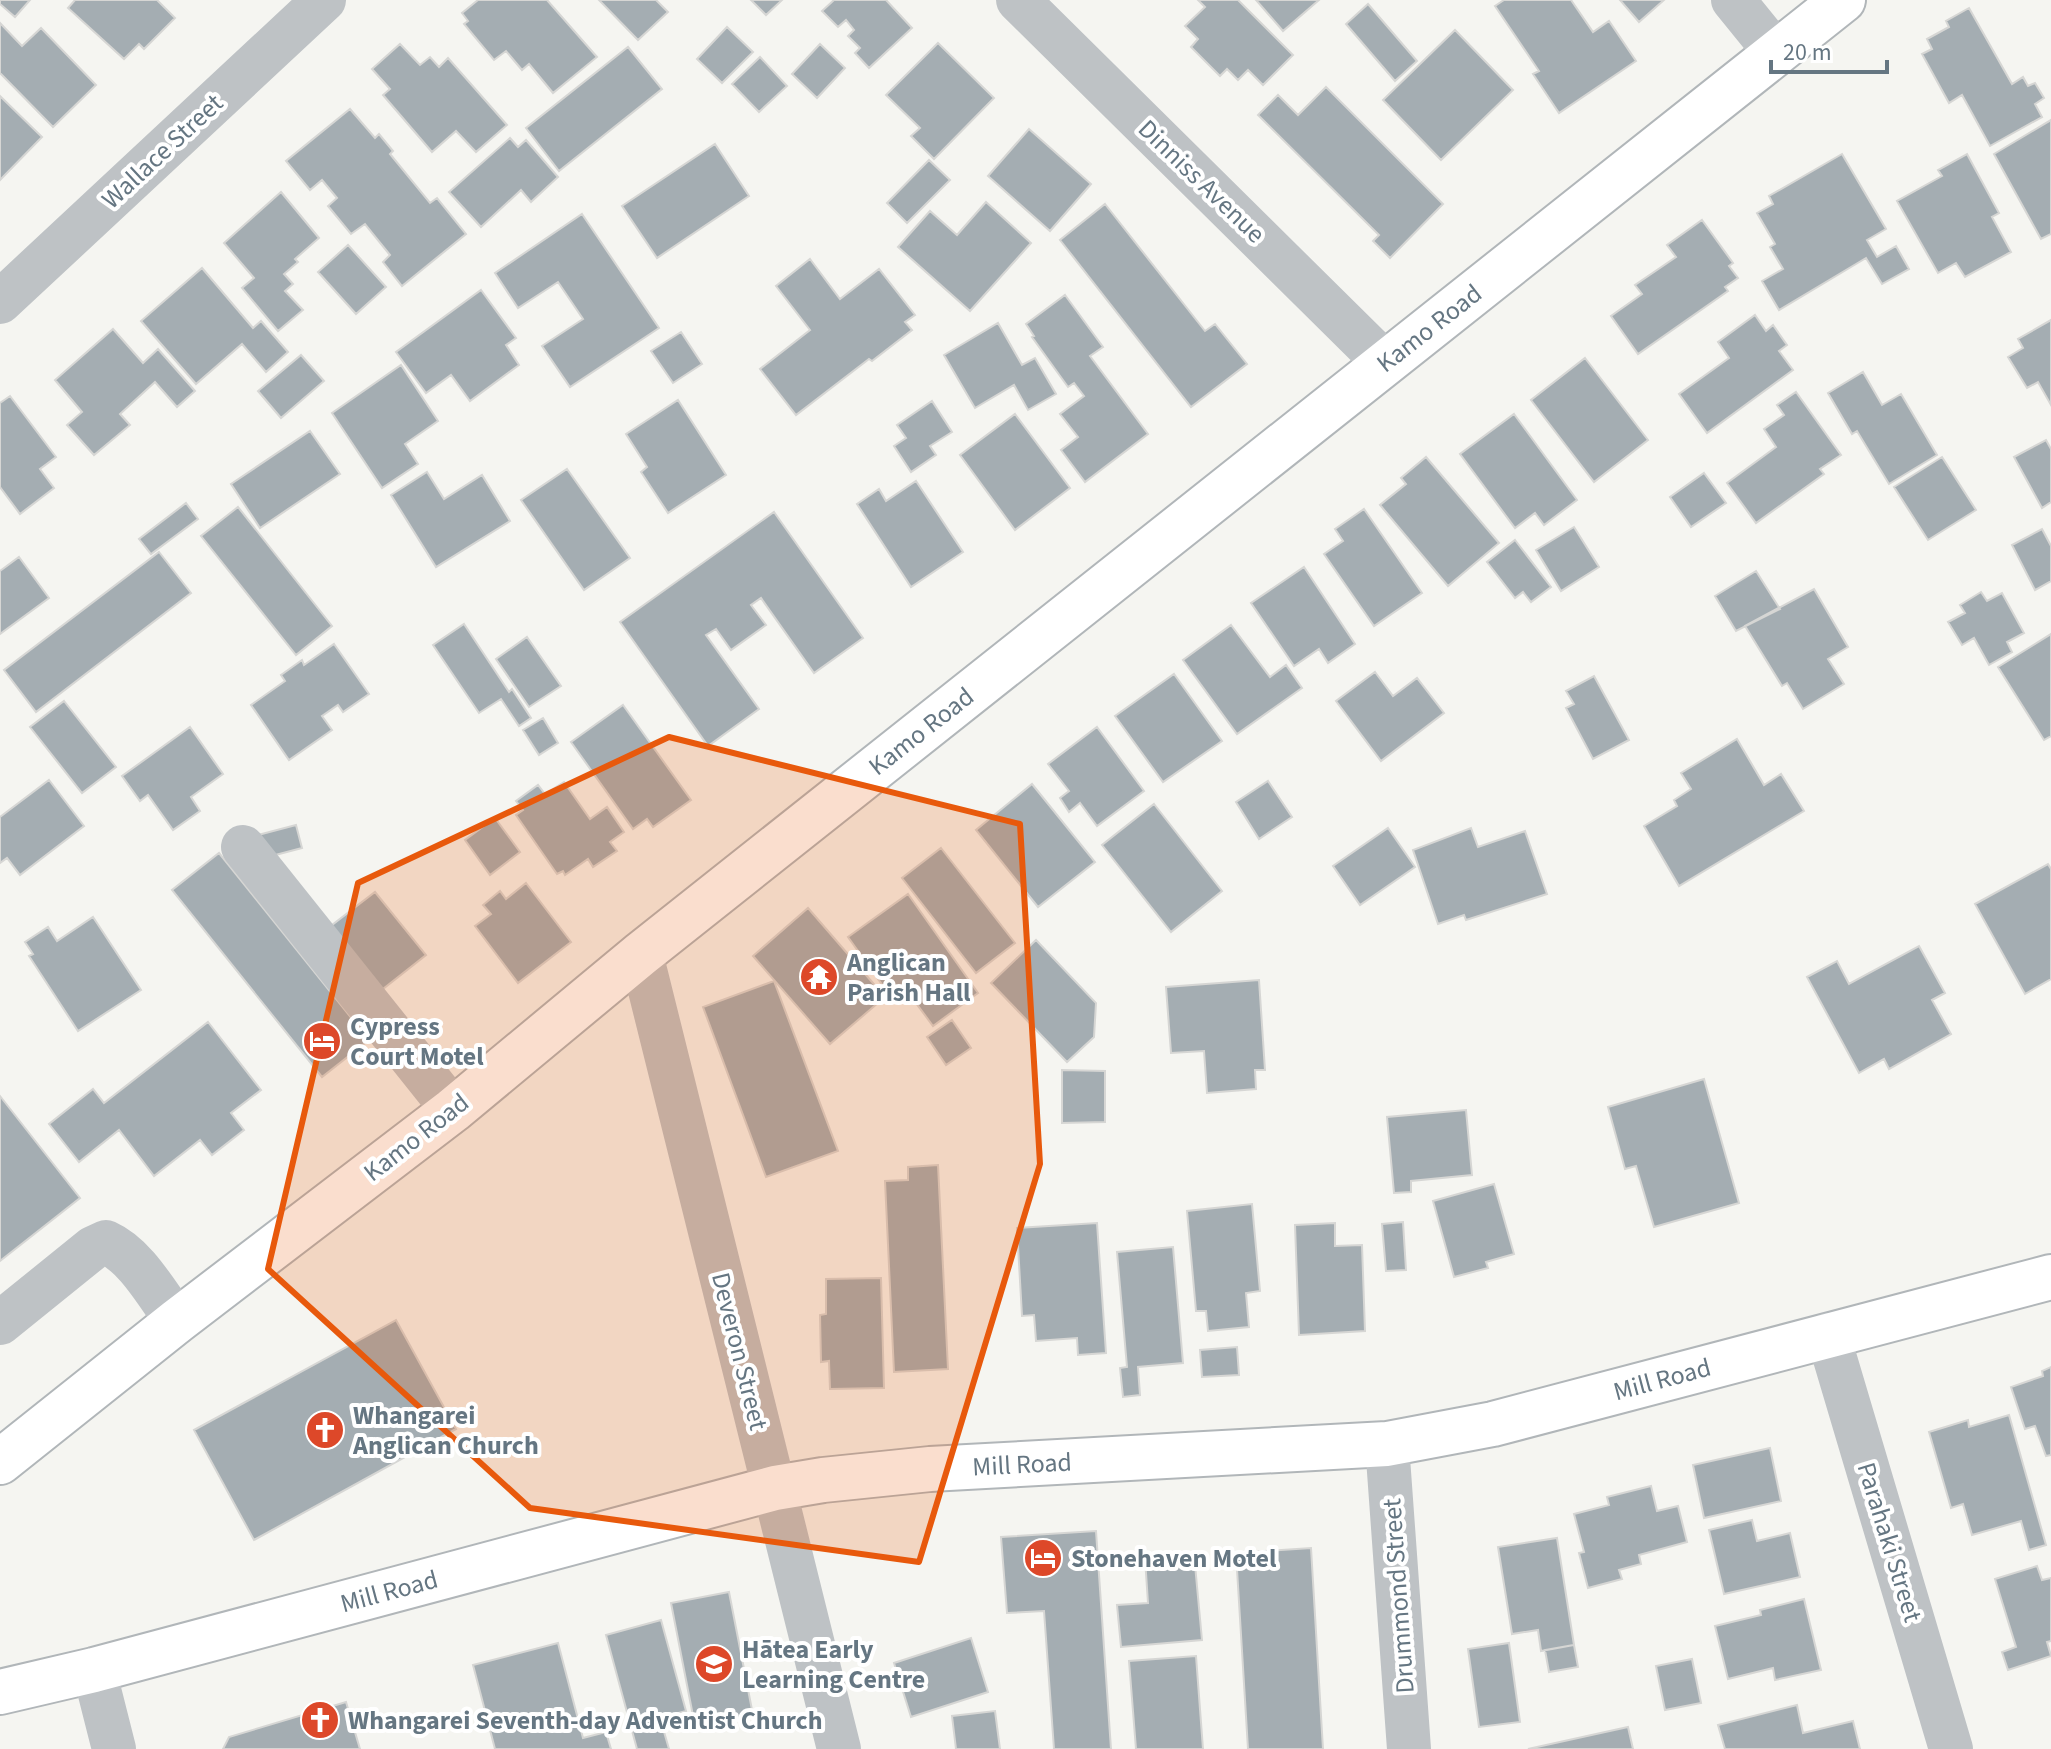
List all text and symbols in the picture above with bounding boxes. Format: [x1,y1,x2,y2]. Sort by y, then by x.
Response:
scale bar [1771,24,1887,74]
text: 20 m [1783,35,1832,70]
street label: Wallace Street [93,85,231,217]
street label: Dinniss Avenue [1130,111,1274,252]
street label: Kamo Road [1369,275,1490,381]
street label: Kamo Road [861,678,982,784]
place label: Anglican Parish Hall [846,944,971,1011]
temple icon: Anglican Parish Hall [798,956,840,998]
place label: Cypress Court Motel [350,1008,484,1075]
hotel icon: Cypress Court Motel [301,1020,343,1062]
street label: Kamo Road [356,1084,477,1190]
street label: Deveron Street [702,1268,777,1434]
street label: Mill Road [1609,1349,1715,1410]
place label: Whangarei Anglican Church [352,1397,539,1464]
church icon: Whangarei Anglican Church [304,1409,346,1451]
street label: Mill Road [971,1443,1073,1486]
street label: Parahaki Street [1848,1458,1931,1627]
street label: Drummond Street [1373,1497,1424,1695]
hotel icon: Stonehaven Motel [1022,1537,1064,1579]
place label: Stonehaven Motel [1071,1540,1277,1577]
street label: Mill Road [336,1561,442,1622]
place label: Hātea Early Learning Centre [742,1631,925,1698]
school or university icon: Hātea Early Learning Centre [693,1643,735,1685]
church icon: Whangarei Seventh-day Adventist Church [299,1699,341,1741]
place label: Whangarei Seventh-day Adventist Church [348,1702,823,1739]

